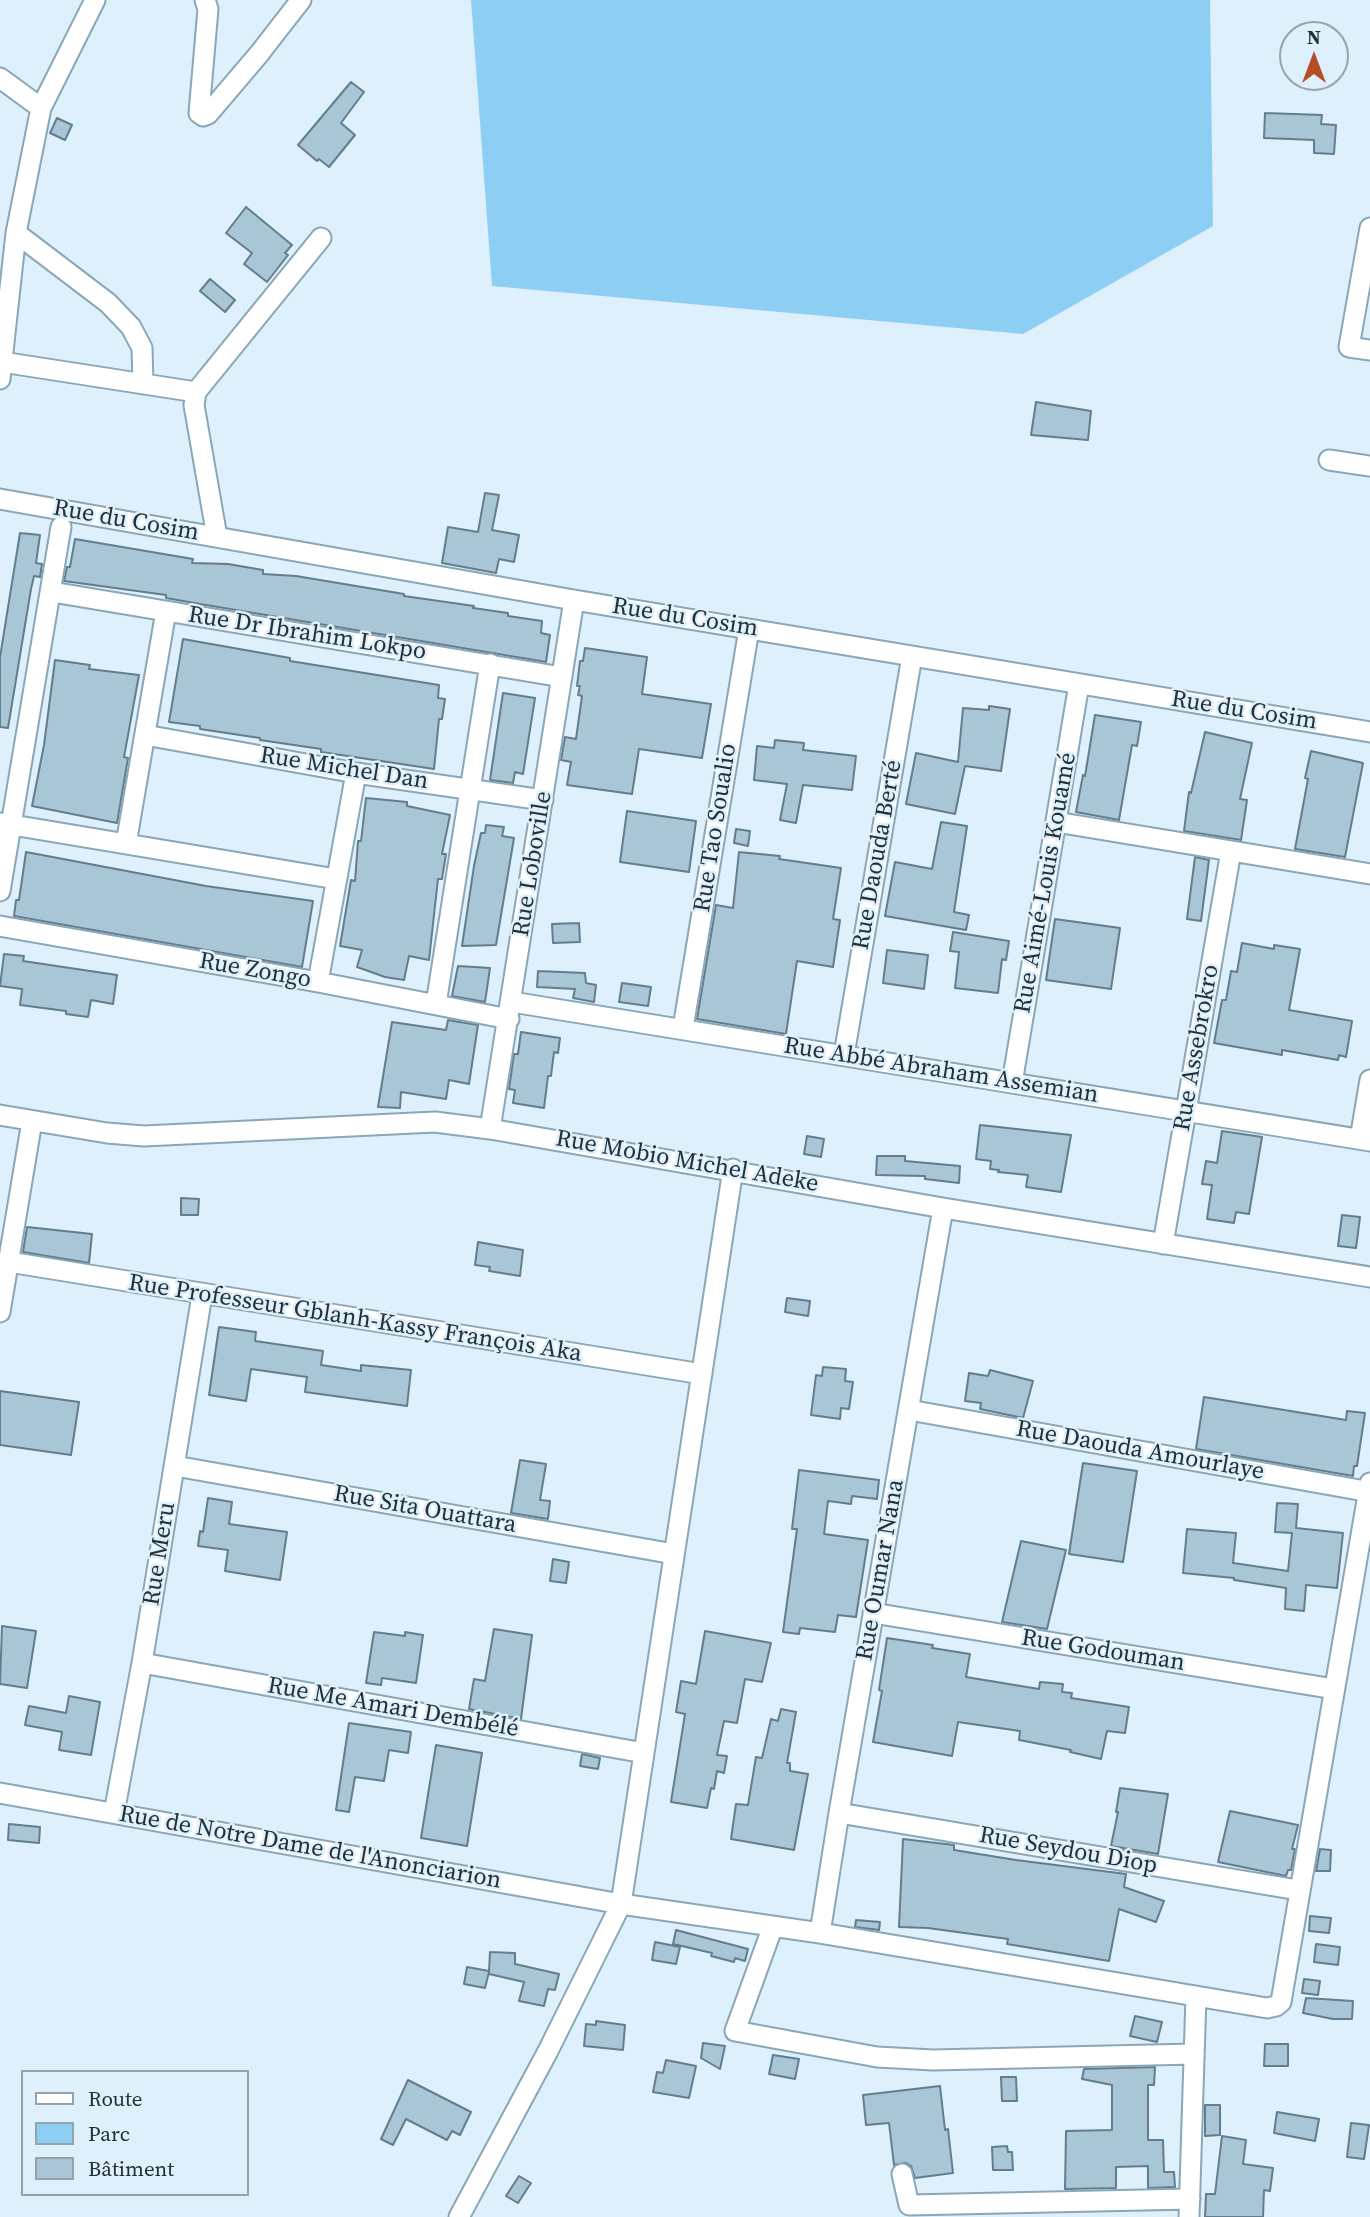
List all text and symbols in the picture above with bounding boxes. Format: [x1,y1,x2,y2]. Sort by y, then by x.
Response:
north arrow [1279,21,1349,91]
text: N [1307,24,1321,50]
street label: Rue du Cosim [51,494,201,548]
street label: Rue du Cosim [610,592,760,644]
street label: Rue Dr Ibrahim Lokpo [186,601,428,667]
street label: Rue du Cosim [1169,685,1319,737]
street label: Rue Michel Dan [258,741,430,797]
street label: Rue Tao Soualio [688,742,744,914]
street label: Rue Aimé-Louis Kouamé [1009,750,1083,1016]
street label: Rue Daouda Berté [847,758,909,952]
street label: Rue Loboville [507,789,559,939]
street label: Rue Zongo [197,947,313,995]
street label: Rue Assebrokro [1168,962,1226,1134]
street label: Rue Abbé Abraham Assemian [782,1032,1100,1110]
street label: Rue Mobio Michel Adeke [553,1125,821,1199]
street label: Rue Professeur Gblanh-Kassy François Aka [126,1269,584,1369]
street label: Rue Daouda Amourlaye [1014,1415,1266,1487]
street label: Rue Oumar Nana [851,1477,911,1663]
street label: Rue Sita Ouattara [331,1480,519,1540]
street label: Rue Meru [138,1500,182,1608]
street label: Rue Godouman [1019,1624,1187,1678]
street label: Rue Me Amari Dembélé [265,1672,521,1744]
street label: Rue de Notre Dame de l'Anonciarion [117,1800,503,1896]
street label: Rue Seydou Diop [977,1821,1159,1881]
legend [21,2070,248,2196]
text: Route [88,2084,143,2113]
text: Parc [88,2119,130,2148]
text: Bâtiment [88,2154,174,2183]

